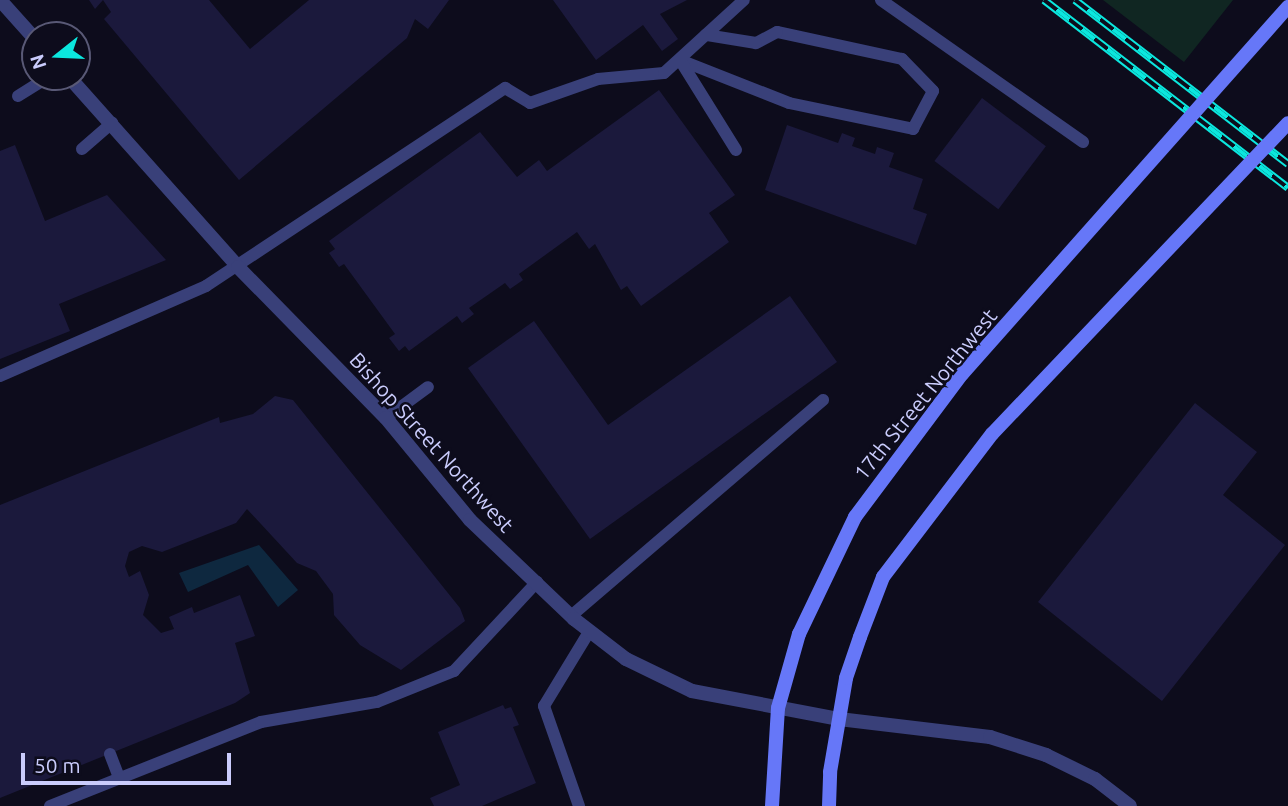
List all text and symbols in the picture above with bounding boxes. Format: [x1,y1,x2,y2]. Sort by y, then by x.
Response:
north arrow [21,21,91,91]
text: N [25,52,51,72]
street label: 17th Street Northwest [848,303,1002,485]
street label: Bishop Street Northwest [345,347,519,537]
scale bar [24,740,234,784]
text: 50 m [34,753,81,777]

